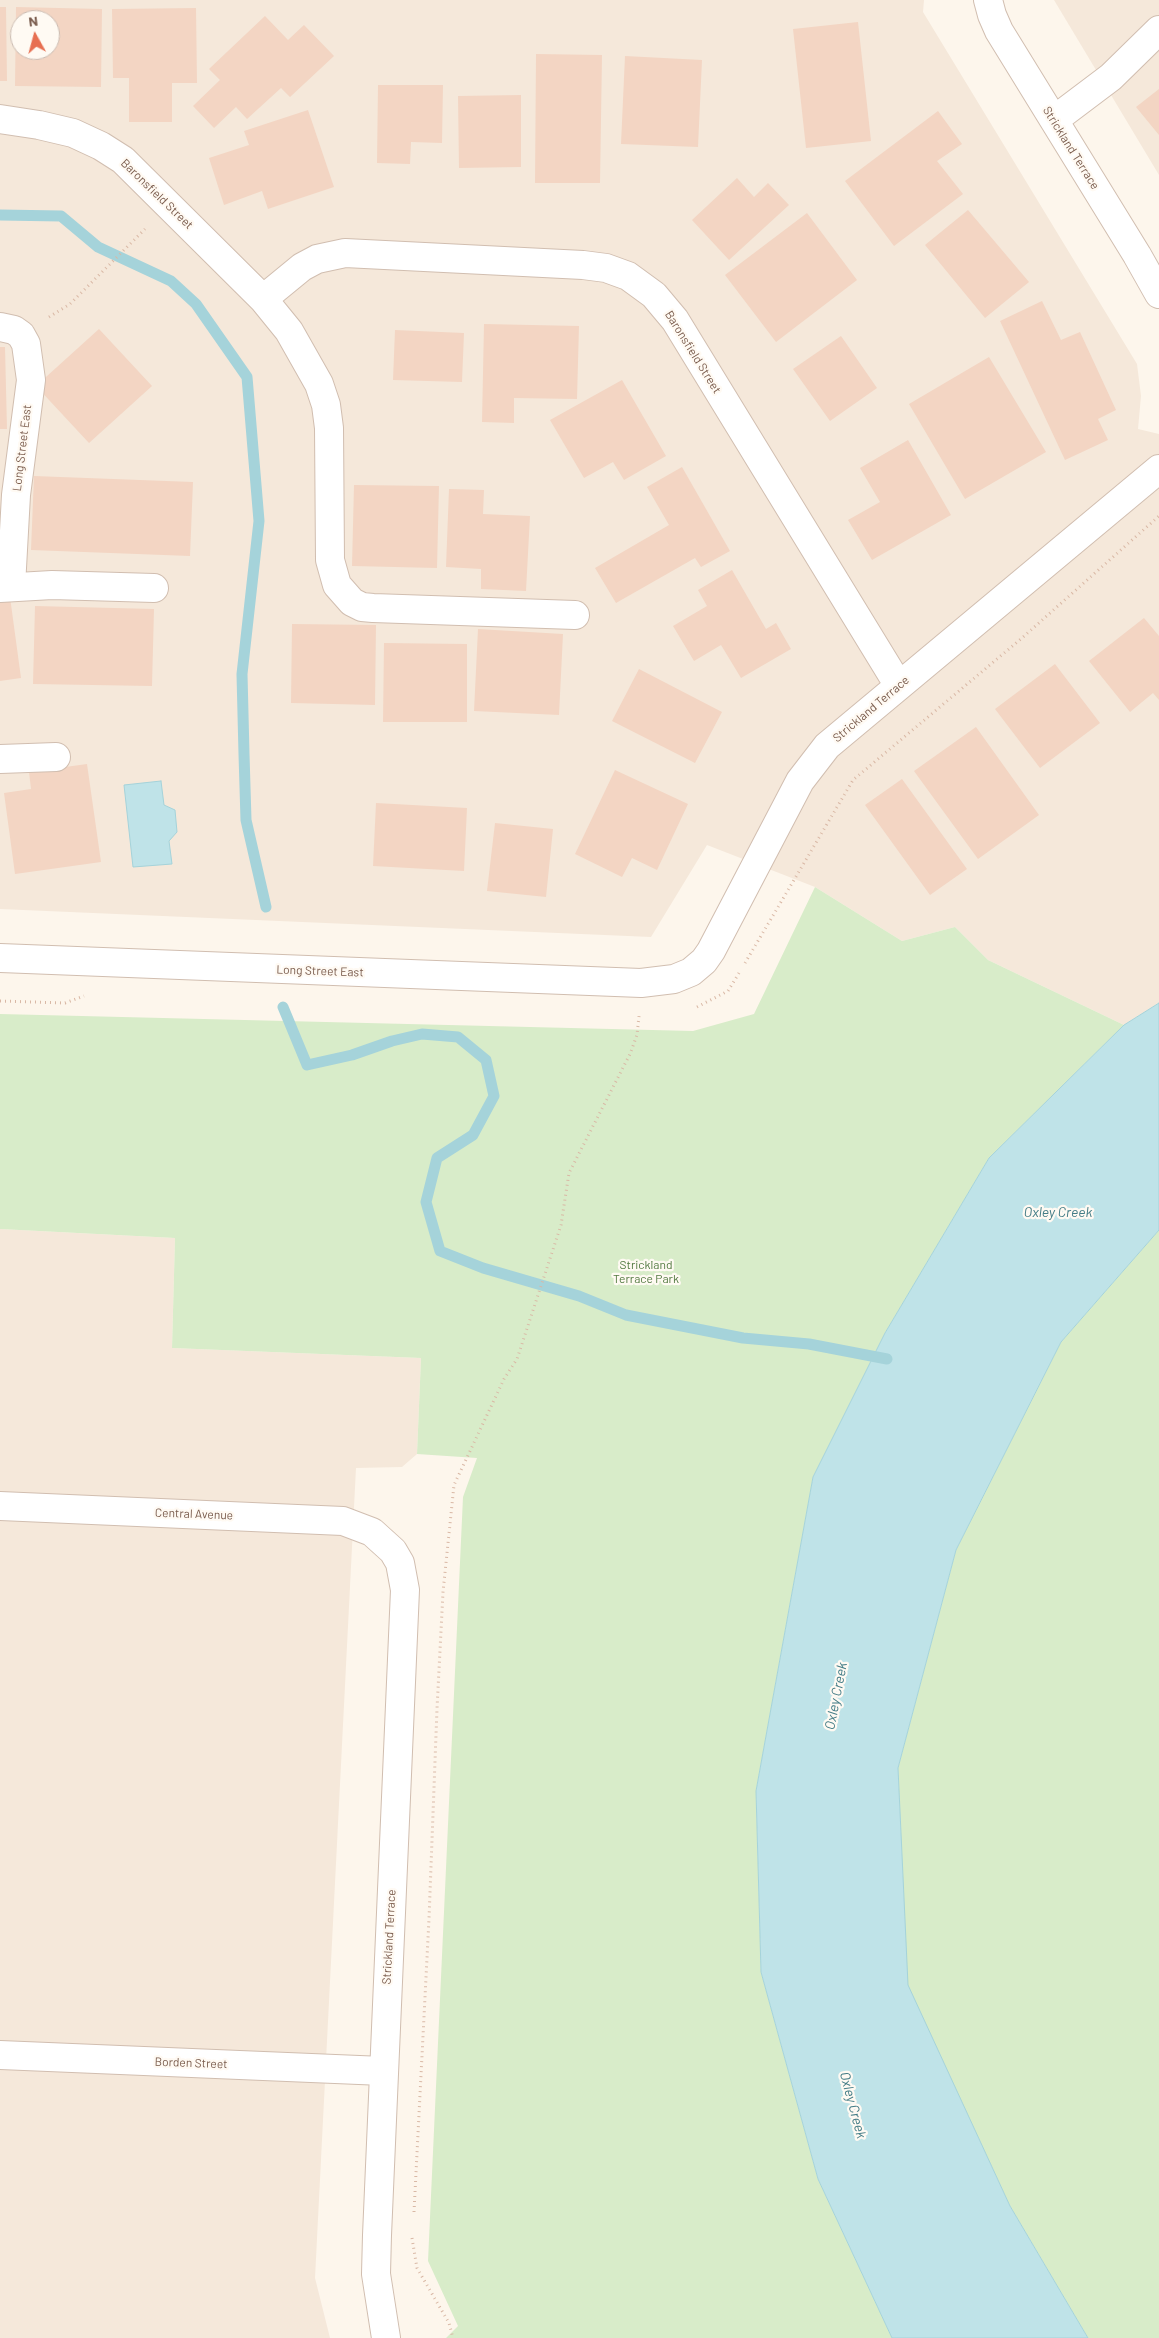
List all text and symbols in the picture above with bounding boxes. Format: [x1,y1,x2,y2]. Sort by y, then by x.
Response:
north arrow [10,10,60,60]
text: N [28,12,39,30]
street label: Strickland Terrace [1040,104,1102,192]
street label: Baronsfield Street [118,156,196,232]
street label: Baronsfield Street [662,308,724,396]
street label: Long Street East [10,404,34,492]
street label: Strickland Terrace [830,673,912,745]
street label: Long Street East [276,962,364,980]
water label: Oxley Creek [1024,1204,1092,1220]
park label: Strickland Terrace Park [613,1258,679,1286]
street label: Central Avenue [155,1505,233,1523]
water label: Oxley Creek [821,1661,851,1731]
street label: Strickland Terrace [379,1889,399,1985]
street label: Borden Street [154,2055,228,2071]
water label: Oxley Creek [836,2070,870,2140]

